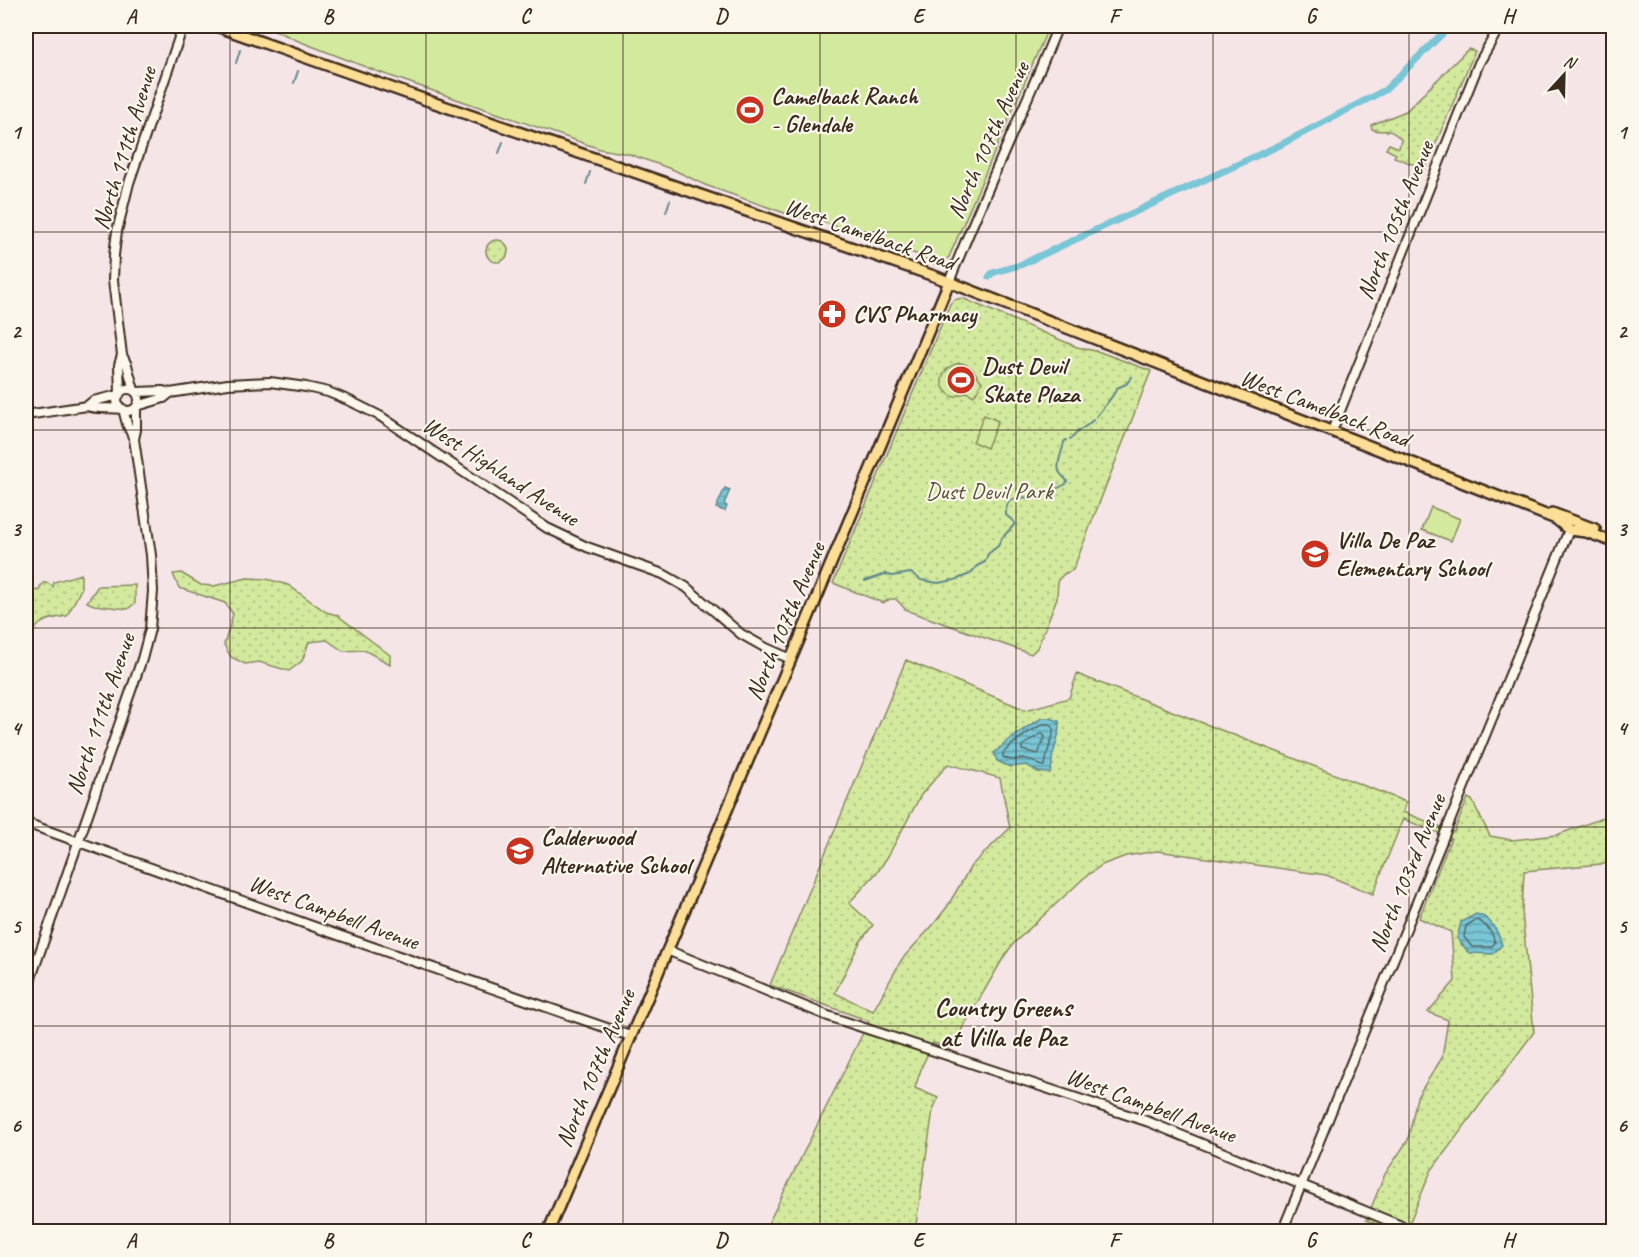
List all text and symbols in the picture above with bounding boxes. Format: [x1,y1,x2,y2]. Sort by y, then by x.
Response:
text: A [126,4,138,29]
text: B [323,4,335,29]
text: C [520,4,532,29]
text: D [715,4,729,29]
text: E [913,4,927,29]
text: F [1109,4,1123,29]
text: G [1306,4,1319,29]
text: H [1502,4,1517,29]
north arrow [1534,45,1594,105]
text: N [1561,51,1580,74]
street label: North 107th Avenue [940,55,1037,223]
street label: North 111th Avenue [85,61,164,233]
place label: Camelback Ranch - Glendale [771,81,919,139]
sports icon: Camelback Ranch - Glendale [734,94,766,126]
text: 1 [12,120,23,145]
text: 1 [1618,120,1629,145]
street label: North 105th Avenue [1350,134,1441,304]
street label: West Camelback Road [781,191,963,278]
pharmacy icon: CVS Pharmacy [816,298,848,330]
place label: CVS Pharmacy [853,299,978,329]
text: 2 [12,319,23,344]
text: 2 [1618,319,1629,344]
place label: Dust Devil Skate Plaza [982,351,1082,409]
street label: West Camelback Road [1236,362,1417,455]
sports icon: Dust Devil Skate Plaza [945,364,977,396]
street label: West Highland Avenue [417,409,587,534]
park label: Dust Devil Park [925,476,1055,506]
text: 3 [12,517,23,542]
text: 3 [1618,517,1629,542]
place label: Villa De Paz Elementary School [1336,525,1493,583]
street label: North 107th Avenue [738,536,833,704]
school or university icon: Villa De Paz Elementary School [1299,538,1331,570]
street label: North 111th Avenue [58,627,142,799]
text: 4 [12,716,24,741]
text: 4 [1618,716,1630,741]
street label: North 103rd Avenue [1362,788,1453,956]
place label: Calderwood Alternative School [541,822,695,880]
school or university icon: Calderwood Alternative School [504,835,536,867]
street label: West Campbell Avenue [245,867,425,957]
text: 5 [12,914,23,939]
text: 5 [1618,914,1629,939]
street label: North 107th Avenue [548,983,643,1151]
district label: Country Greens at Villa de Paz [934,991,1074,1054]
street label: West Campbell Avenue [1062,1060,1242,1150]
text: 6 [11,1113,22,1138]
text: 6 [1617,1113,1628,1138]
text: A [126,1228,138,1253]
text: B [323,1228,335,1253]
text: C [520,1228,532,1253]
text: D [715,1228,729,1253]
text: E [913,1228,927,1253]
text: F [1109,1228,1123,1253]
text: G [1306,1228,1319,1253]
text: H [1502,1228,1517,1253]

